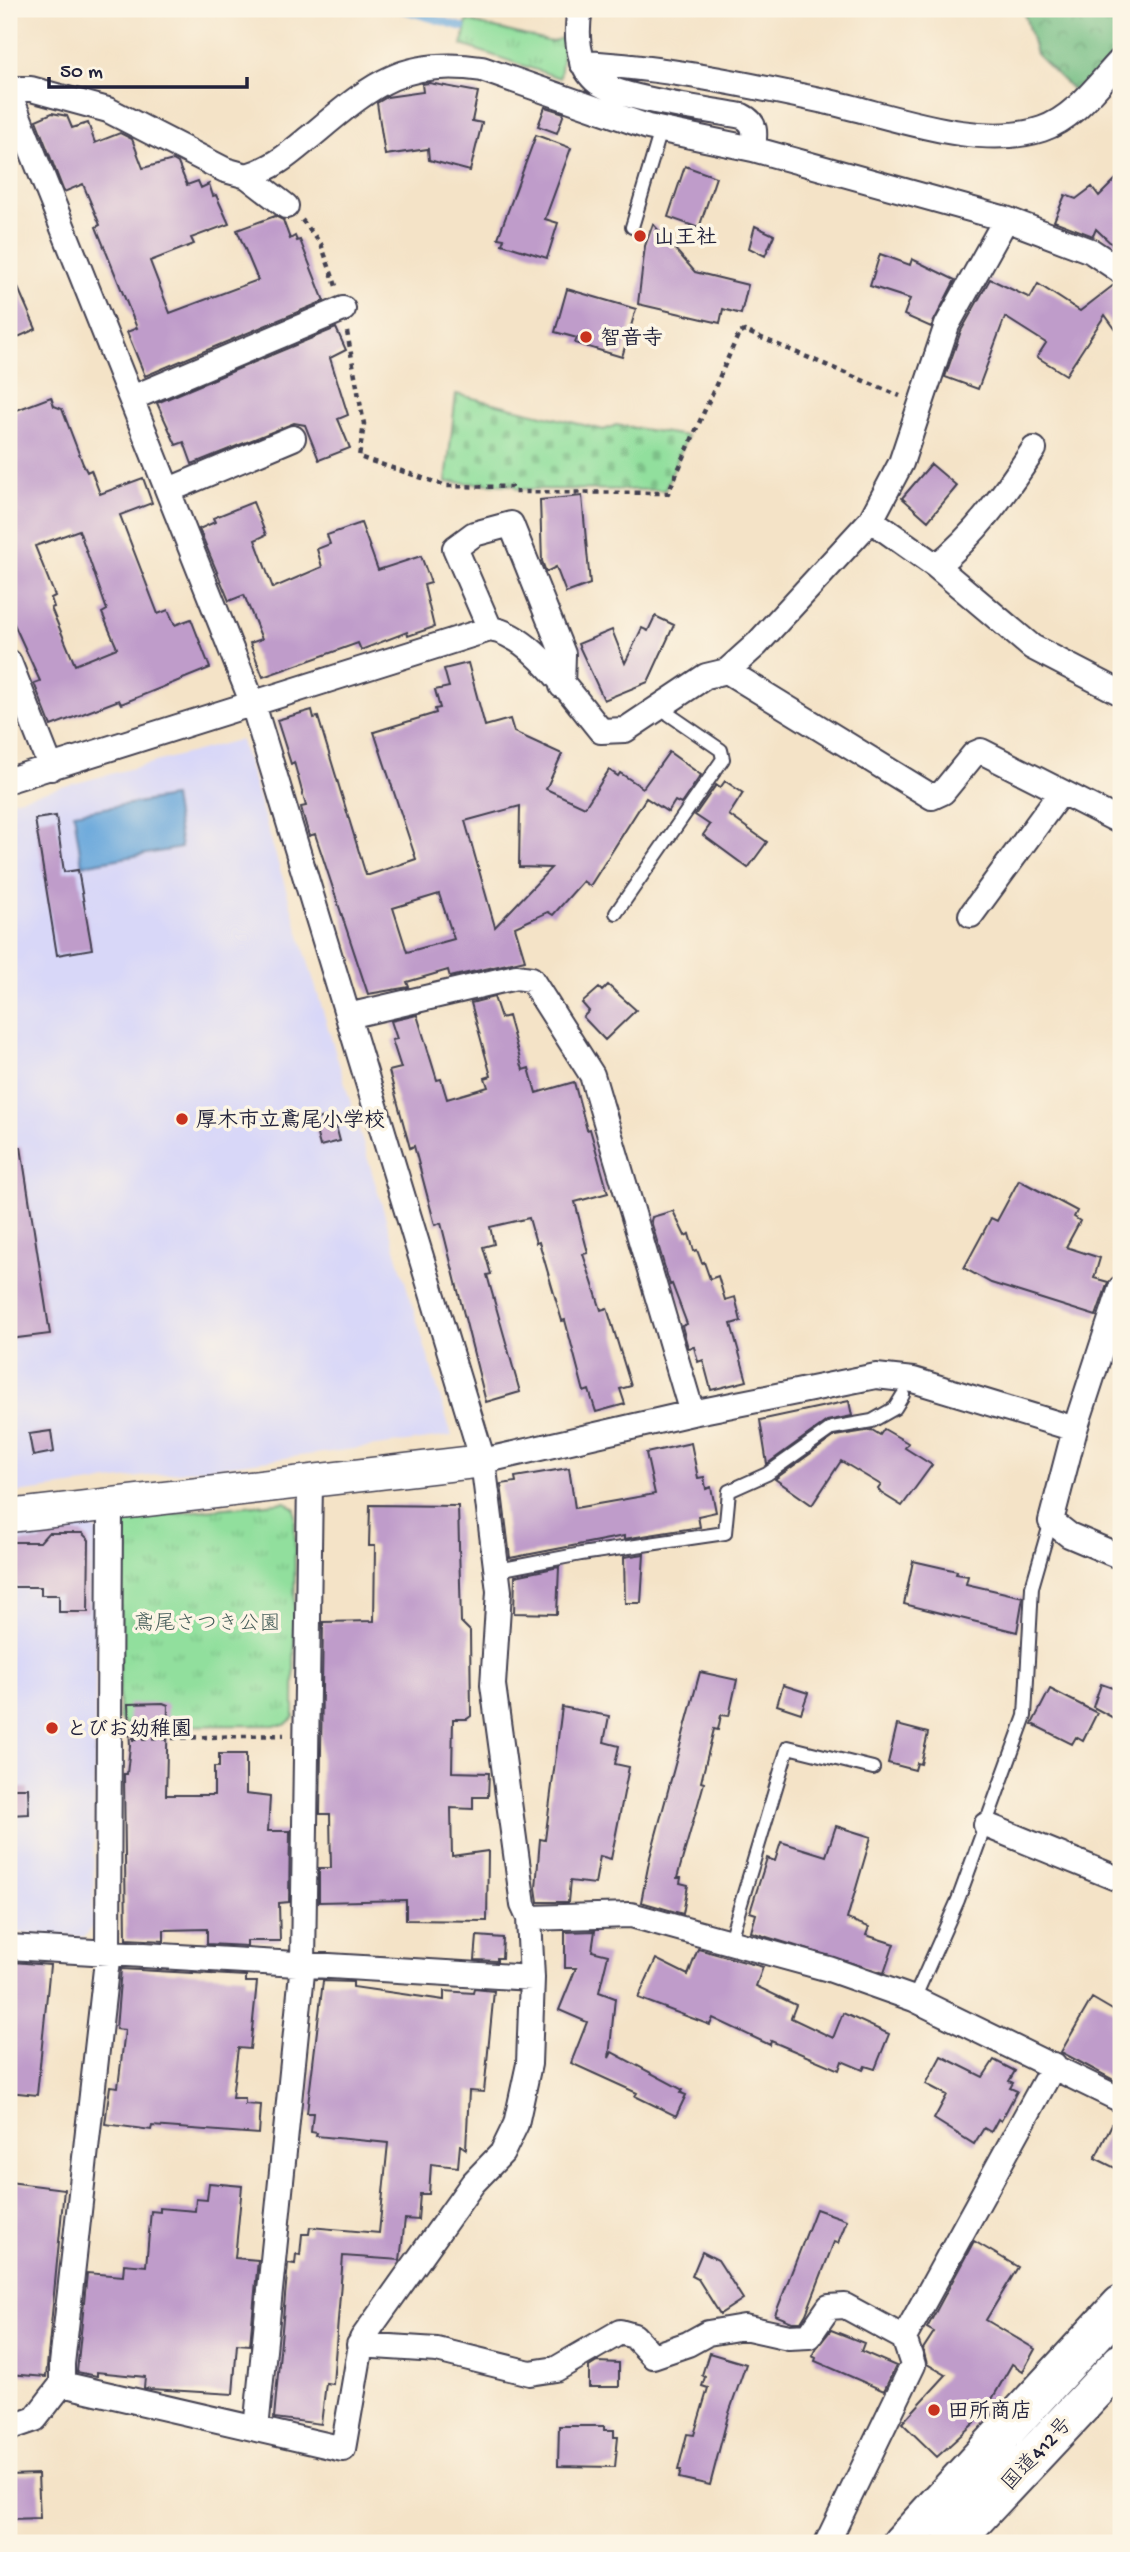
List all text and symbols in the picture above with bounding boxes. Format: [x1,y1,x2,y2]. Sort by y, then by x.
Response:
scale bar [49,46,247,90]
text: 50 m [60,61,103,86]
place label: 山王社 [654,226,717,252]
marker: 山王社 [632,228,648,244]
place label: 智音寺 [600,326,663,353]
marker: 智音寺 [578,329,594,345]
place label: 厚木市立鳶尾小学校 [196,1108,385,1135]
marker: 厚木市立鳶尾小学校 [174,1111,190,1127]
park label: 鳶尾さつき公園 [134,1612,281,1638]
place label: とびお幼稚園 [66,1717,192,1744]
marker: とびお幼稚園 [44,1720,60,1736]
place label: 田所商店 [948,2399,1032,2426]
marker: 田所商店 [926,2402,942,2418]
street label: 国道412号 [997,2413,1079,2497]

